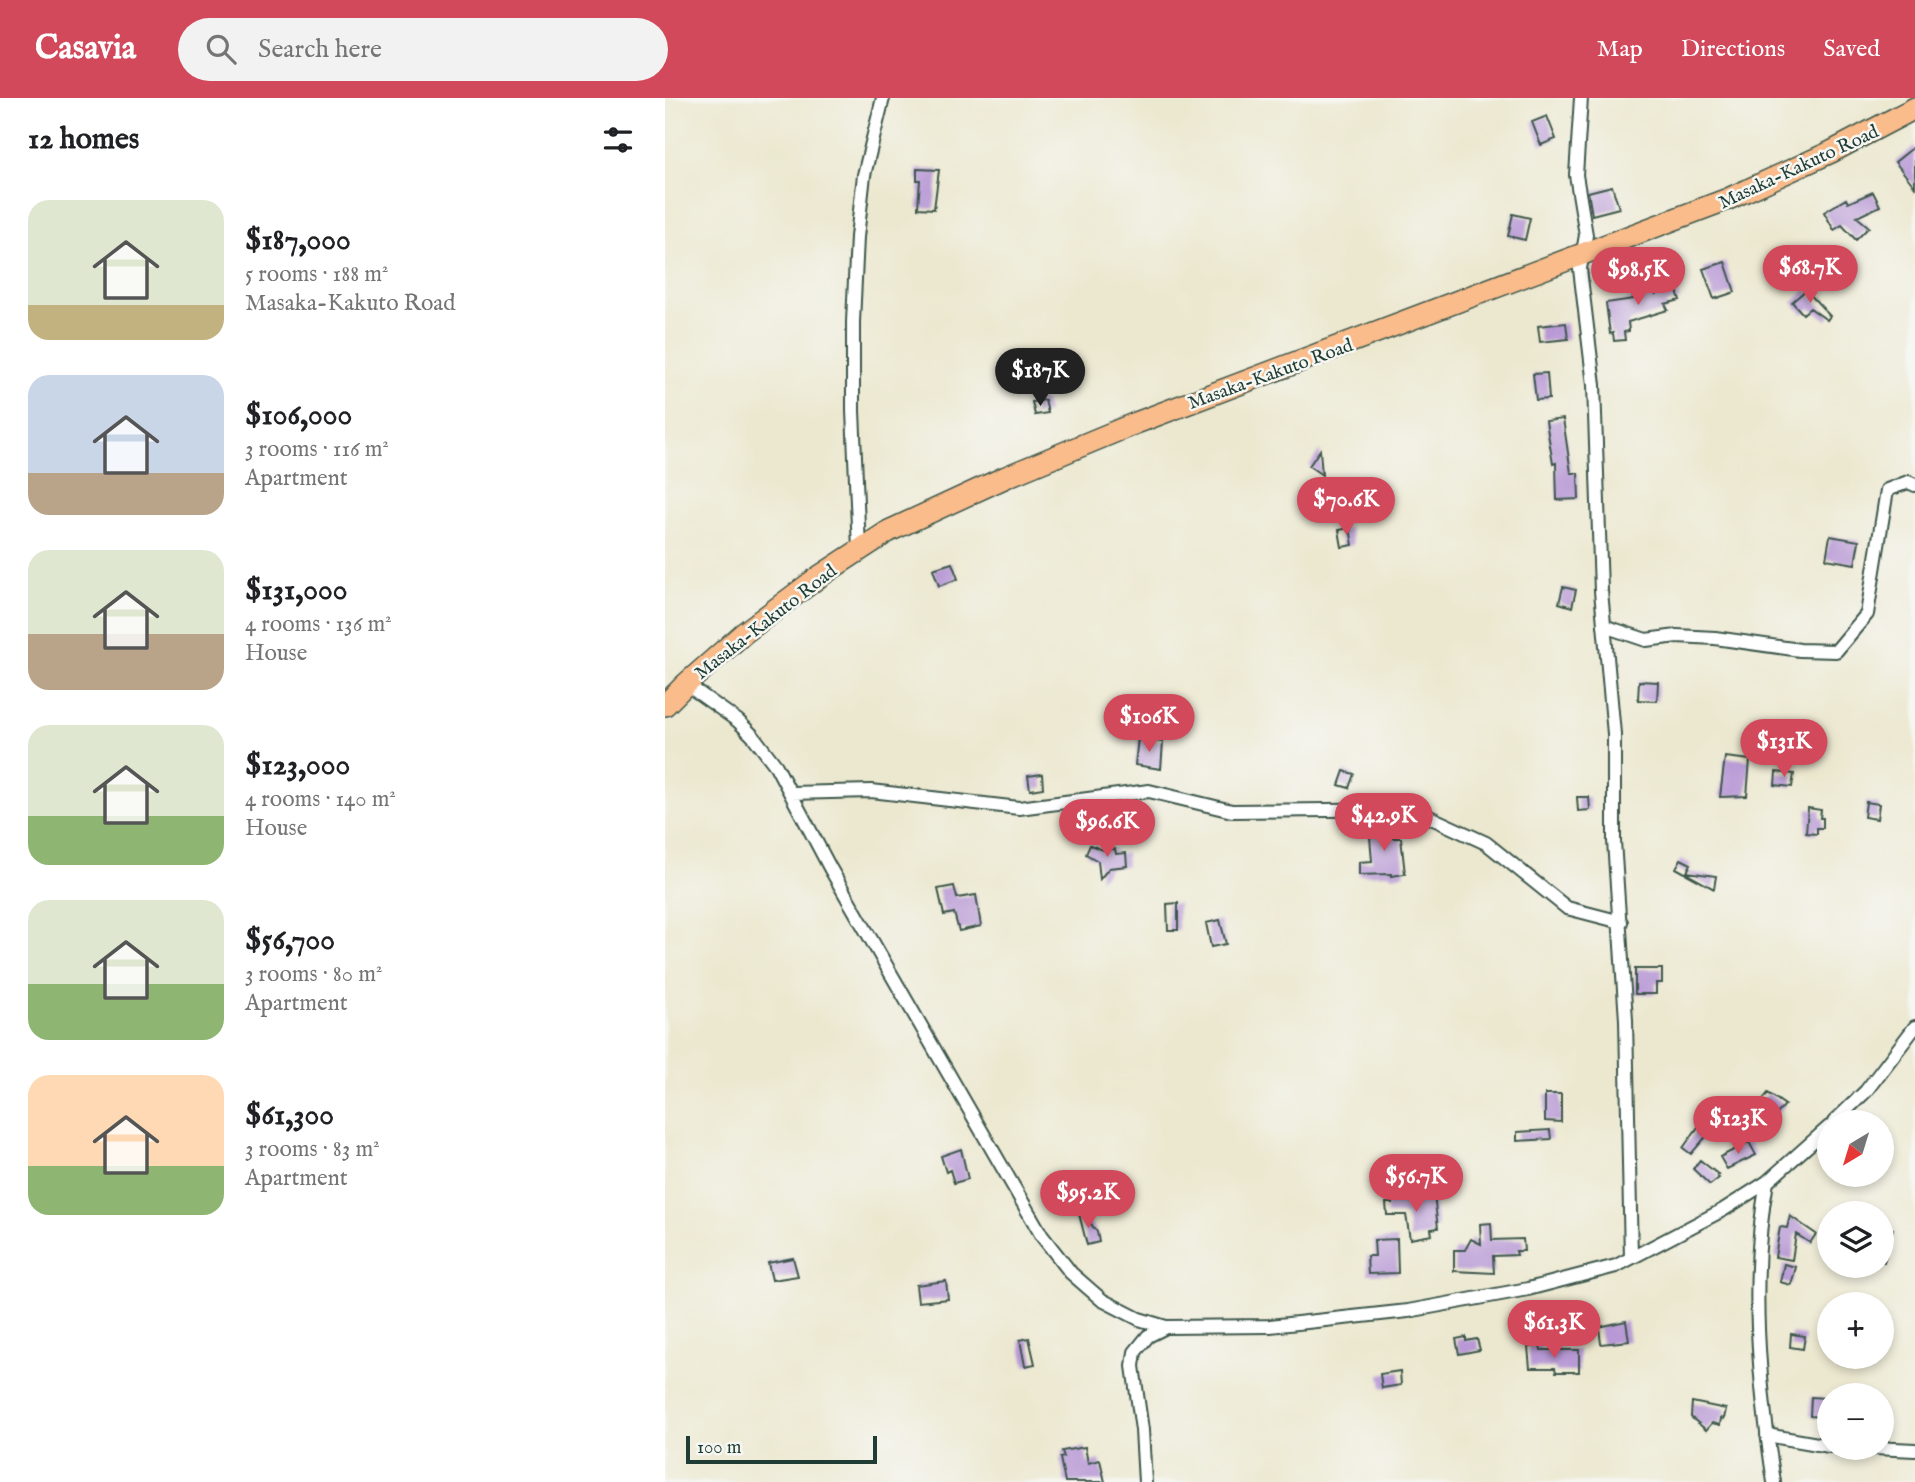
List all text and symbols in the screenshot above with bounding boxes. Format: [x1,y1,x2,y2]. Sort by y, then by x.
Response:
search box [178,18,668,81]
text: Casavia [35,28,136,70]
icon: search [202,30,240,68]
text: Search here [258,33,382,66]
text: Map [1597,34,1643,65]
text: Directions [1681,34,1785,65]
text: Saved [1823,34,1880,65]
street label: Masaka-Kakuto Road [1715,120,1884,215]
text: 12 homes [28,121,139,159]
icon: filters [599,121,637,159]
text: $187,000 [245,222,351,260]
icon: home [84,228,168,312]
pin: $68.7K [1753,246,1867,305]
pin: $98.5K [1581,248,1695,307]
text: $68.7K [1779,253,1841,282]
text: $98.5K [1607,255,1669,284]
text: 5 rooms · 188 m² [245,260,388,289]
text: Masaka-Kakuto Road [245,289,456,318]
street label: Masaka-Kakuto Road [1185,334,1357,416]
pin: $187K [991,348,1089,408]
text: $187K [1011,356,1069,385]
text: $106,000 [245,397,352,435]
icon: home [84,403,168,487]
text: 3 rooms · 116 m² [245,435,389,464]
text: Apartment [245,464,348,493]
pin: $70.6K [1289,478,1403,537]
text: $70.6K [1313,485,1379,514]
street label: Masaka-Kakuto Road [690,559,843,686]
text: $131,000 [245,572,347,610]
icon: home [84,578,168,662]
text: 4 rooms · 136 m² [245,610,392,639]
text: House [245,639,307,668]
pin: $106K [1100,694,1198,754]
text: $106K [1120,702,1178,731]
pin: $131K [1735,720,1833,779]
text: $131K [1756,727,1812,756]
text: $123,000 [245,747,350,785]
icon: home [84,753,168,837]
text: 4 rooms · 140 m² [245,785,396,814]
pin: $42.9K [1327,794,1441,853]
pin: $96.6K [1050,800,1164,859]
text: $42.9K [1351,801,1417,830]
text: $96.6K [1075,807,1139,836]
text: House [245,814,307,843]
text: $56,700 [245,922,335,960]
icon: home [84,928,168,1012]
text: 3 rooms · 80 m² [245,960,382,989]
text: Apartment [245,989,348,1018]
pin: $123K [1689,1096,1787,1156]
text: $61,300 [245,1097,334,1135]
icon: home [84,1103,168,1187]
text: $123K [1709,1104,1767,1133]
north arrow [1817,1110,1893,1186]
map controls [1817,1110,1894,1460]
text: 3 rooms · 83 m² [245,1135,380,1164]
pin: $56.7K [1359,1154,1473,1214]
text: $56.7K [1385,1162,1447,1191]
text: Apartment [245,1164,348,1193]
pin: $95.2K [1031,1170,1145,1230]
text: $95.2K [1056,1178,1120,1207]
button: layers [1817,1201,1894,1278]
button: + [1817,1292,1894,1369]
pin: $61.3K [1497,1300,1611,1360]
text: $61.3K [1523,1308,1585,1337]
button: − [1817,1383,1894,1460]
scale bar [686,1433,877,1465]
text: 100 m [697,1436,741,1460]

